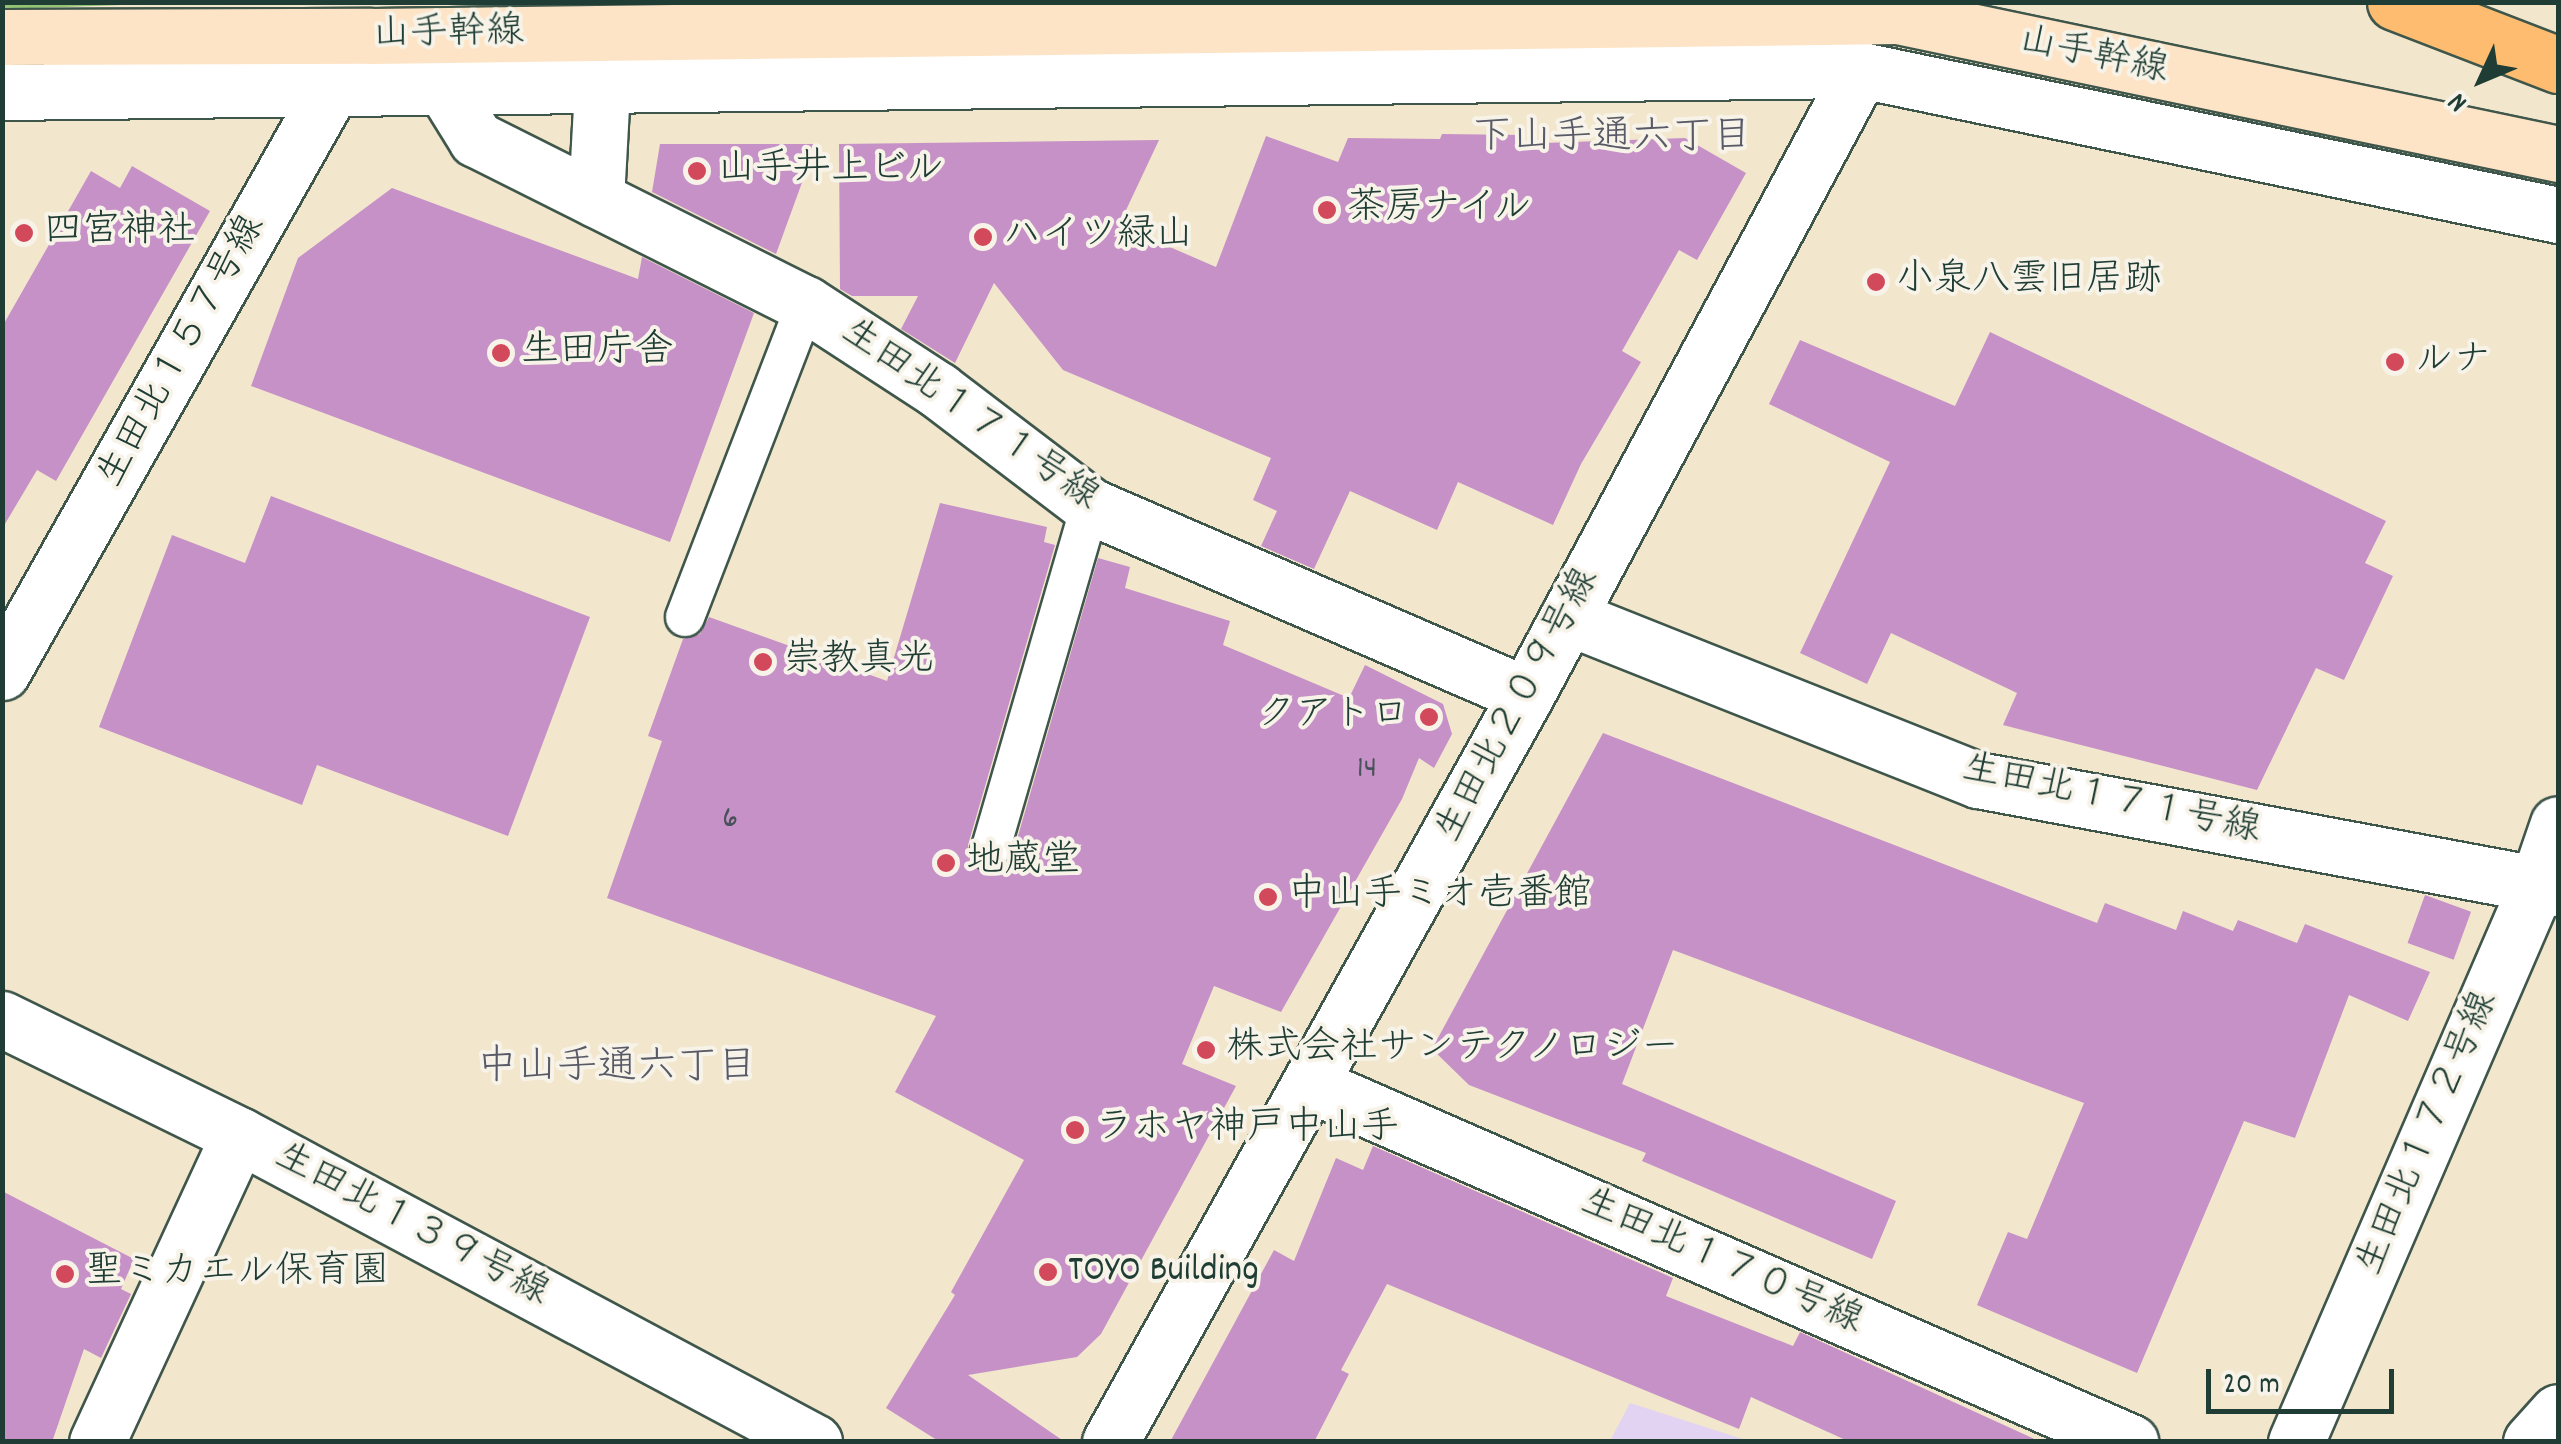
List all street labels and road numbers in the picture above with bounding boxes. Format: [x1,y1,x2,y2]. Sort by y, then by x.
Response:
street label: 山手幹線 [372,11,524,59]
street label: 山手幹線 [2014,19,2172,95]
street label: 生田北１５７号線 [89,208,277,496]
street label: 生田北１７１号線 [831,310,1107,522]
street label: 生田北２０９号線 [1428,561,1610,851]
street label: 生田北１７１号線 [1958,747,2264,855]
street label: 生田北１７２号線 [2349,985,2509,1283]
street label: 生田北１３９号線 [266,1135,556,1317]
street label: 生田北１７０号線 [1573,1180,1869,1346]

